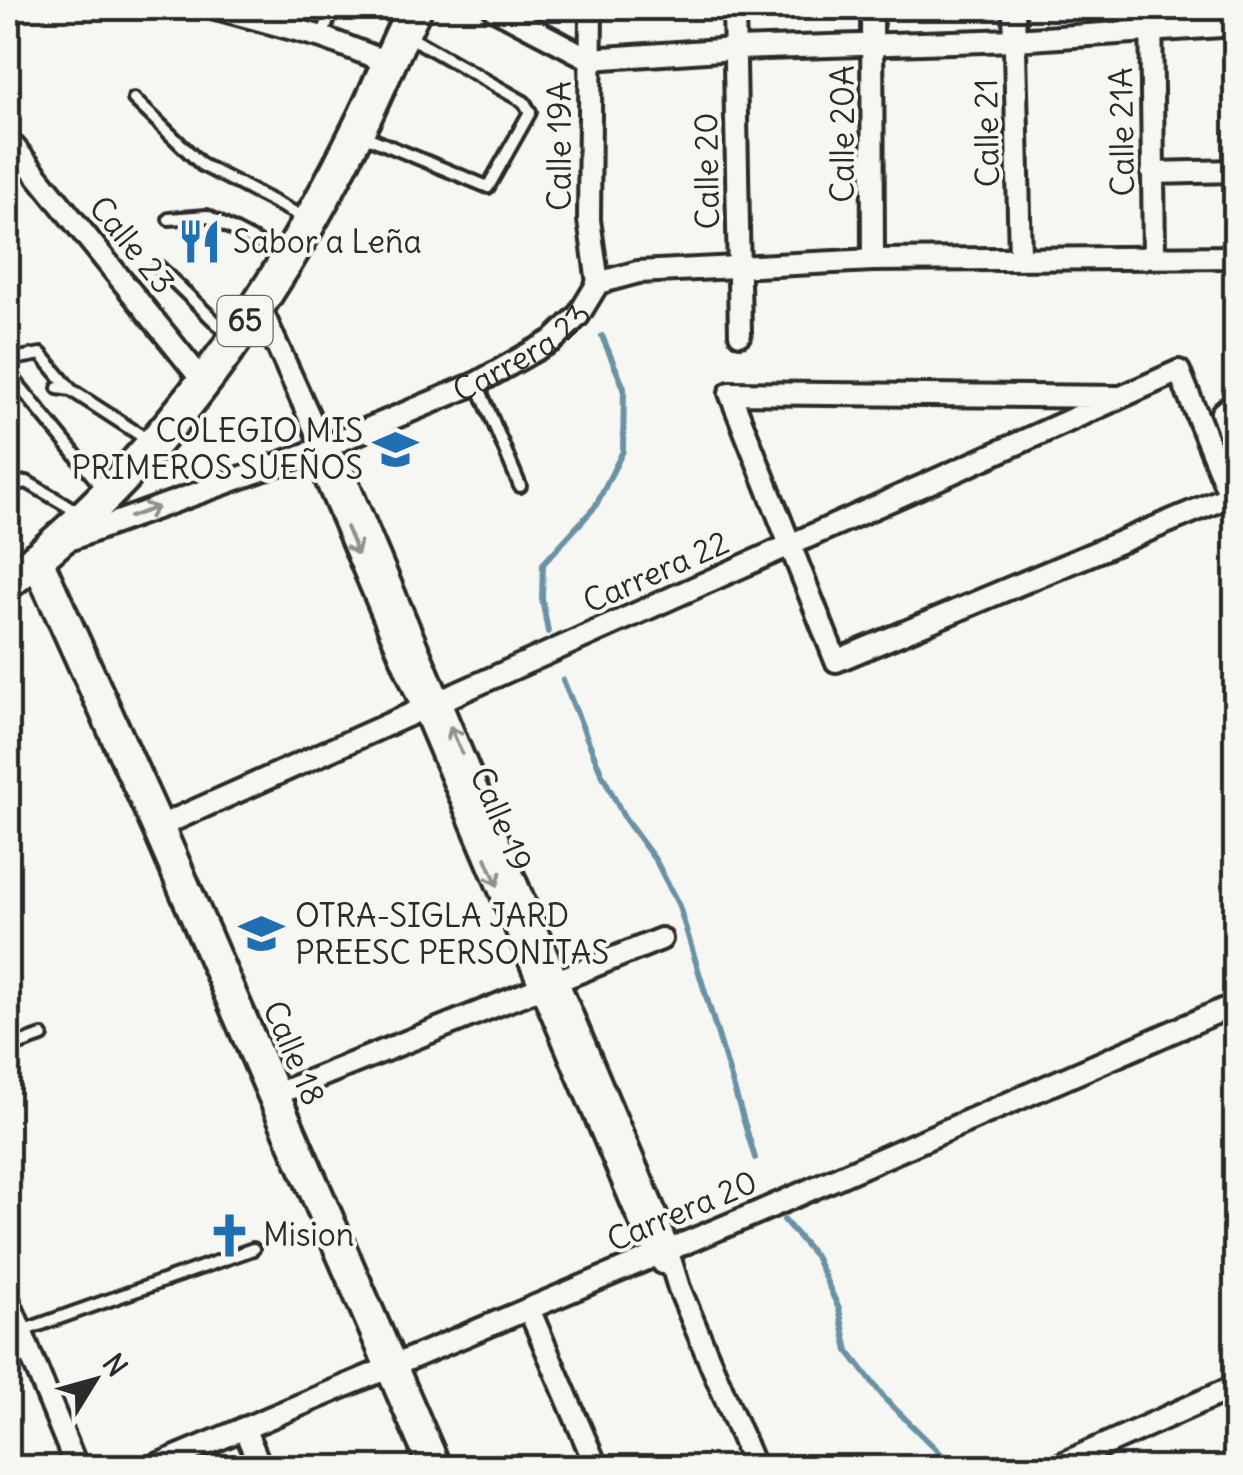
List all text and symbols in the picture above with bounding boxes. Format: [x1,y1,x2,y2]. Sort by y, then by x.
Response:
street label: Calle 20A [822,65,863,203]
street label: Calle 21A [1100,67,1143,197]
street label: Calle 21 [965,78,1008,188]
street label: Calle 19A [539,81,580,211]
street label: Calle 20 [685,112,728,230]
street label: Calle 23 [81,187,184,302]
restaurant icon: Sabor a Leña [176,218,224,266]
place label: Sabor a Leña [233,221,422,262]
road number: 65 [218,296,272,346]
street label: Carrera 23 [447,297,600,411]
place label: COLEGIO MIS PRIMEROS SUEÑOS [71,410,363,488]
school or university icon: COLEGIO MIS PRIMEROS SUEÑOS [372,425,420,473]
one-way arrow [128,502,159,520]
street label: Carrera 22 [577,521,735,622]
one-way arrow [344,525,362,556]
one-way arrow [446,725,464,756]
street label: Calle 19 [461,760,542,877]
one-way arrow [484,856,502,887]
place label: OTRA-SIGLA JARD PREESC PERSONITAS [295,895,609,973]
school or university icon: OTRA-SIGLA JARD PREESC PERSONITAS [238,910,286,958]
street label: Calle 18 [254,994,335,1111]
street label: Carrera 20 [601,1161,763,1260]
church icon: Mision [206,1211,254,1259]
place label: Mision [263,1214,354,1255]
north arrow [45,1330,145,1430]
text: N [95,1346,135,1384]

